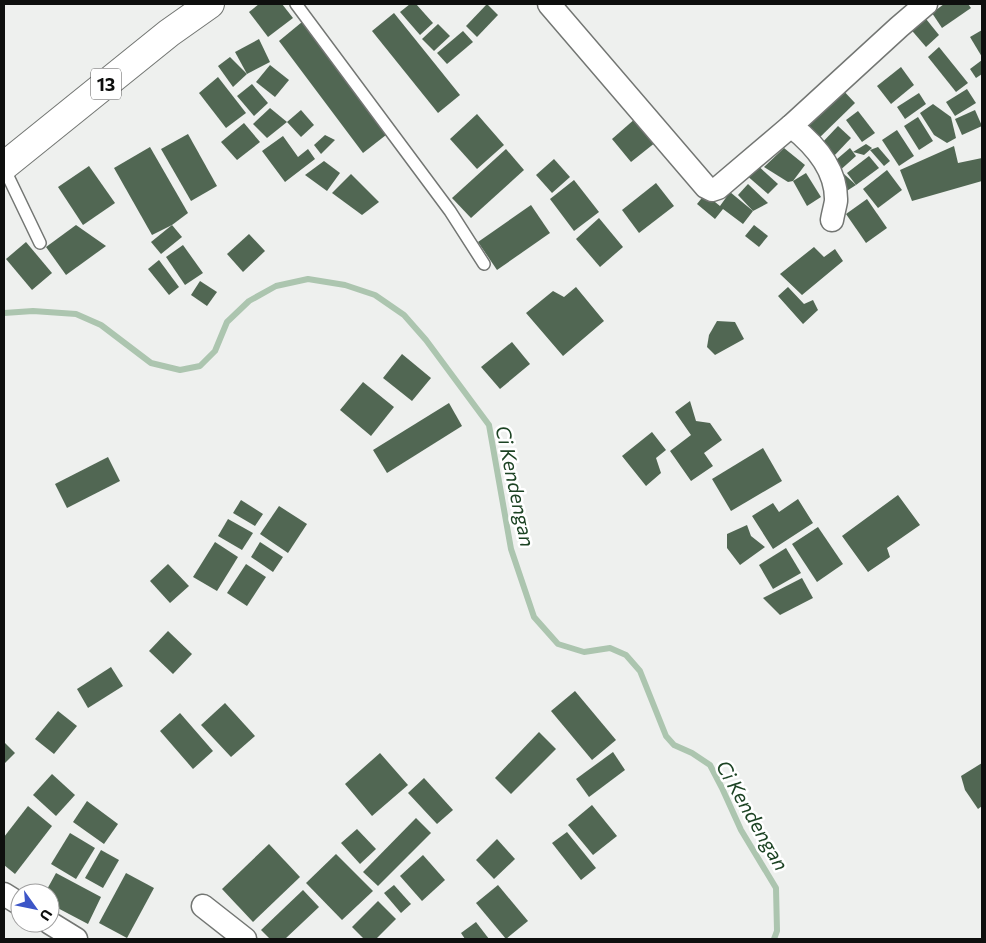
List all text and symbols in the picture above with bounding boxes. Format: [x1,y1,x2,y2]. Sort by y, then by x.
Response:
road number: 13 [91,68,121,100]
water label: Ci Kendengan [491,423,541,549]
water label: Ci Kendengan [712,756,794,874]
north arrow [10,883,60,933]
text: U [36,906,56,924]

